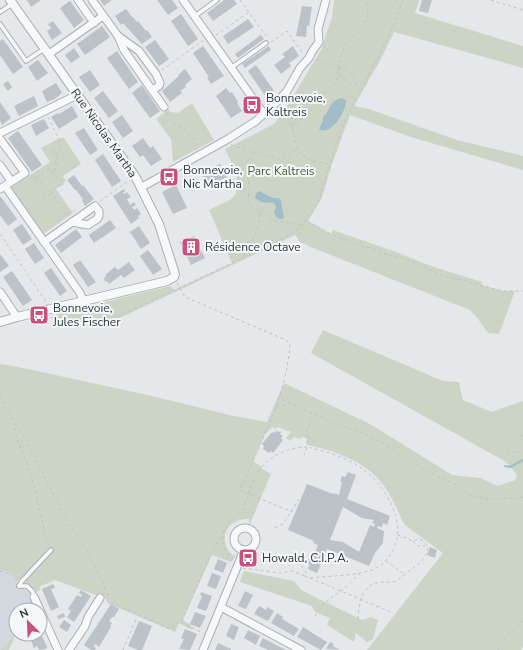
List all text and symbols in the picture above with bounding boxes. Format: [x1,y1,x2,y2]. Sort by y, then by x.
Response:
street label: Rue Nicolas Martha [67,85,141,181]
place label: Bonnevoie, Kaltreis [266,90,325,120]
bus stop icon: Bonnevoie, Kaltreis [241,94,263,116]
place label: Bonnevoie, Nic Martha [183,162,242,192]
park label: Parc Kaltreis [247,163,315,179]
bus stop icon: Bonnevoie, Nic Martha [158,166,180,188]
building icon: Résidence Octave [180,236,202,258]
place label: Résidence Octave [205,239,301,255]
place label: Bonnevoie, Jules Fischer [52,300,121,330]
bus stop icon: Bonnevoie, Jules Fischer [28,304,50,326]
bus stop icon: Howald, C.I.P.A. [237,547,259,569]
place label: Howald, C.I.P.A. [262,550,349,566]
north arrow [8,602,48,642]
text: N [17,605,31,622]

